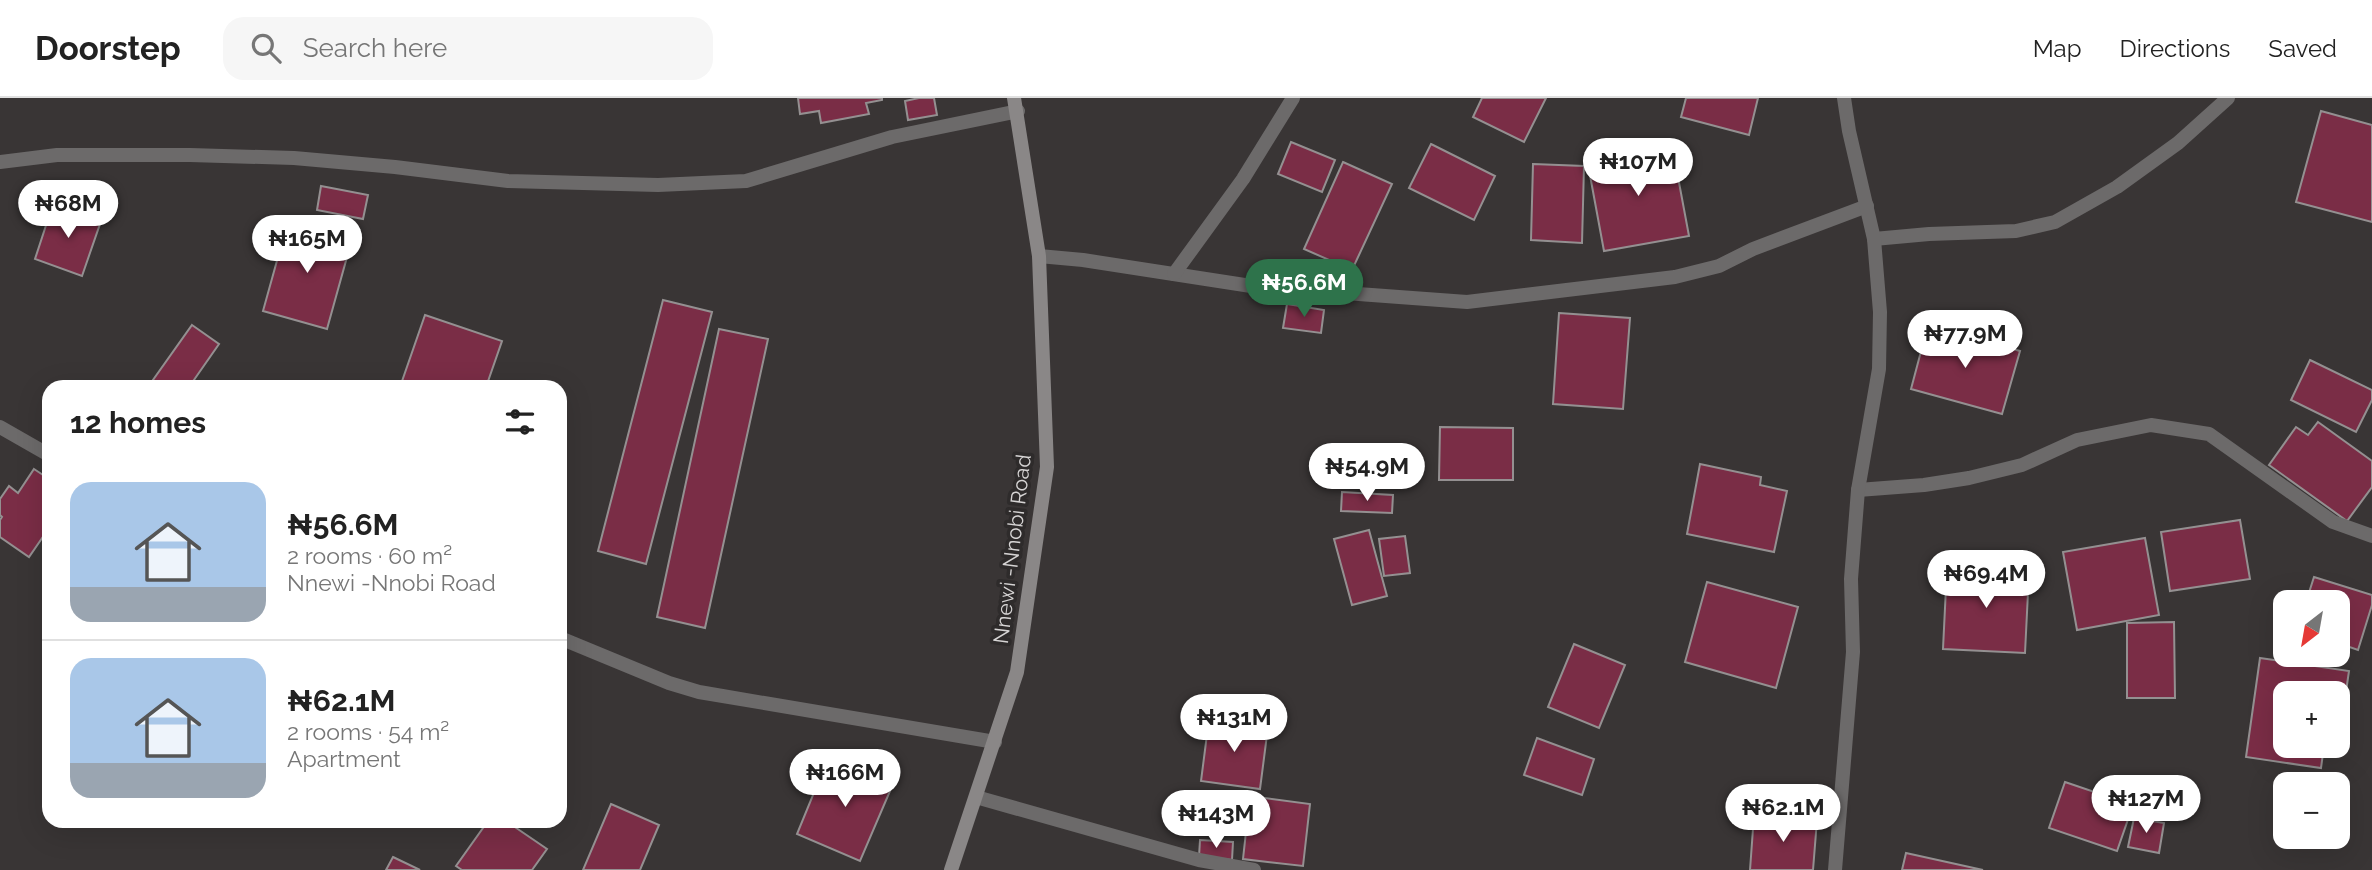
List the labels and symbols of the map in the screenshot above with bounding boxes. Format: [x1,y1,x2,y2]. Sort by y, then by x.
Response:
pin: ₦107M [1589,139,1687,198]
pin: ₦68M [27,180,109,240]
pin: ₦165M [258,216,356,275]
pin: ₦56.6M [1247,260,1361,319]
pin: ₦77.9M [1908,310,2022,370]
pin: ₦54.9M [1310,444,1424,503]
street label: Nnewi -Nnobi Road [988,453,1036,645]
pin: ₦69.4M [1929,550,2043,610]
north arrow [2273,590,2350,667]
pin: ₦131M [1185,694,1283,754]
pin: ₦166M [796,750,894,809]
pin: ₦127M [2097,776,2195,835]
pin: ₦62.1M [1726,784,1840,844]
pin: ₦143M [1167,790,1265,850]

